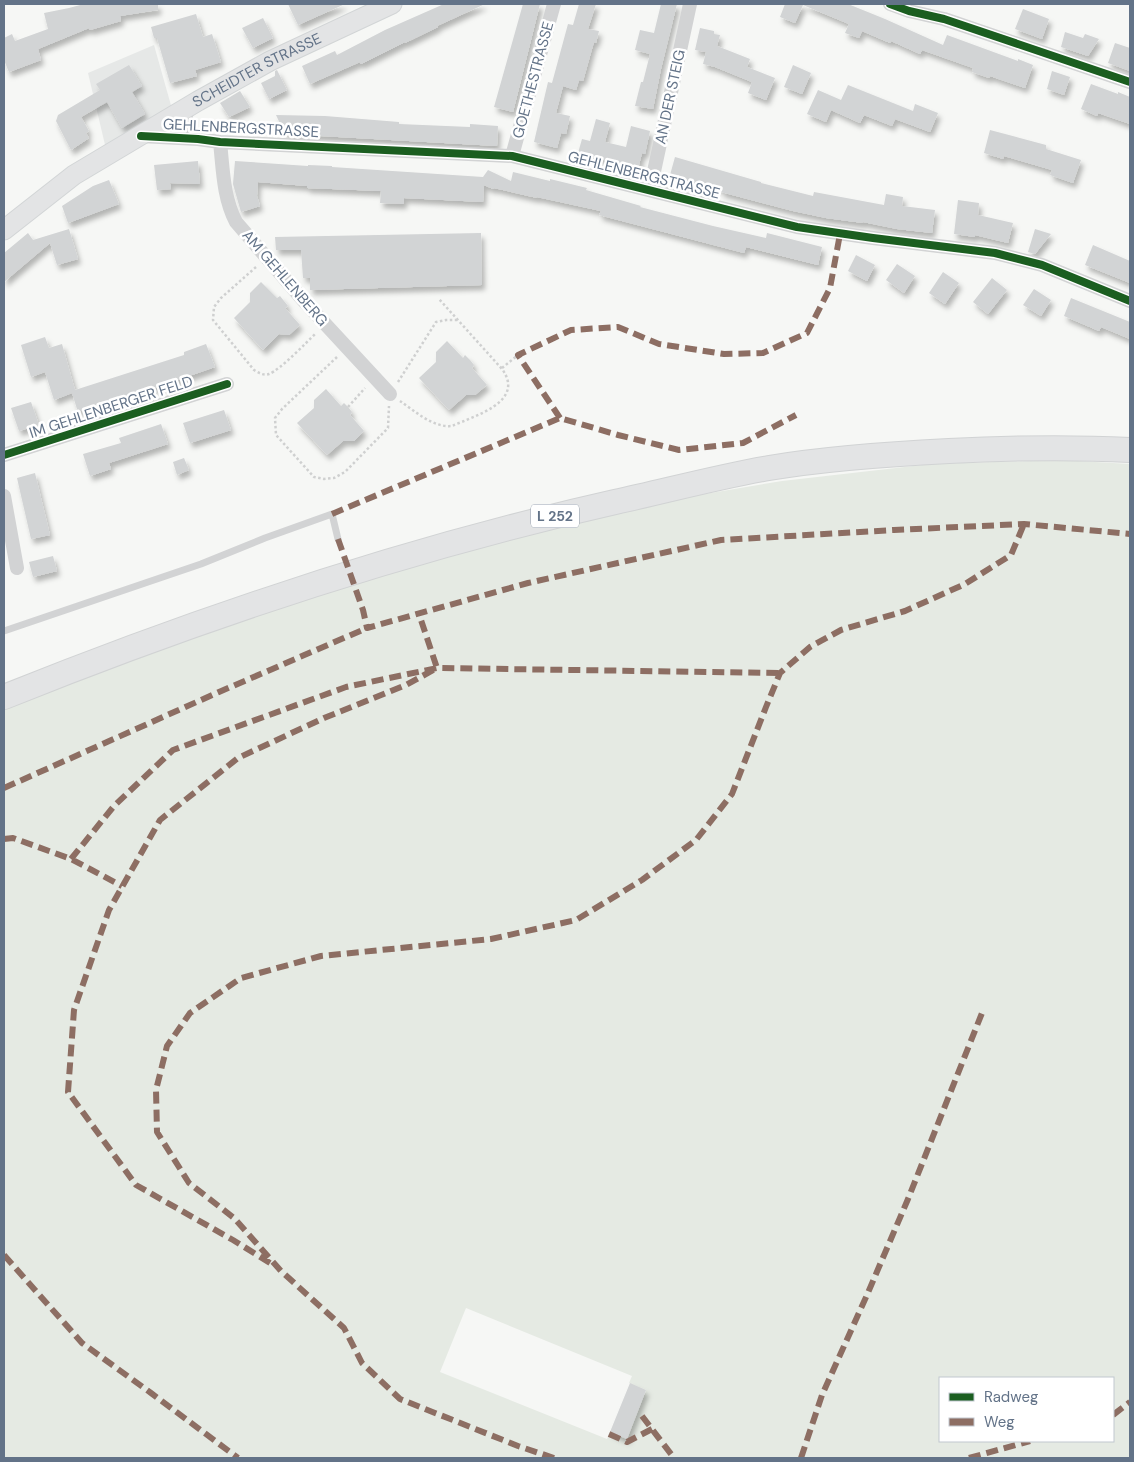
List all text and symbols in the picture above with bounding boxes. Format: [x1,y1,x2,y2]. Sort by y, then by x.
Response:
street label: GOETHESTRASSE [508,19,558,141]
street label: SCHEIDTER STRASSE [189,28,325,112]
street label: AN DER STEIG [650,48,690,146]
street label: GEHLENBERGSTRASSE [162,114,320,142]
street label: GEHLENBERGSTRASSE [566,146,722,204]
street label: AM GEHLENBERG [238,226,332,330]
street label: IM GEHLENBERGER FELD [27,371,195,443]
road number: L 252 [531,504,579,528]
legend [939,1377,1114,1442]
text: Radweg [984,1387,1038,1407]
text: Weg [984,1412,1015,1432]

